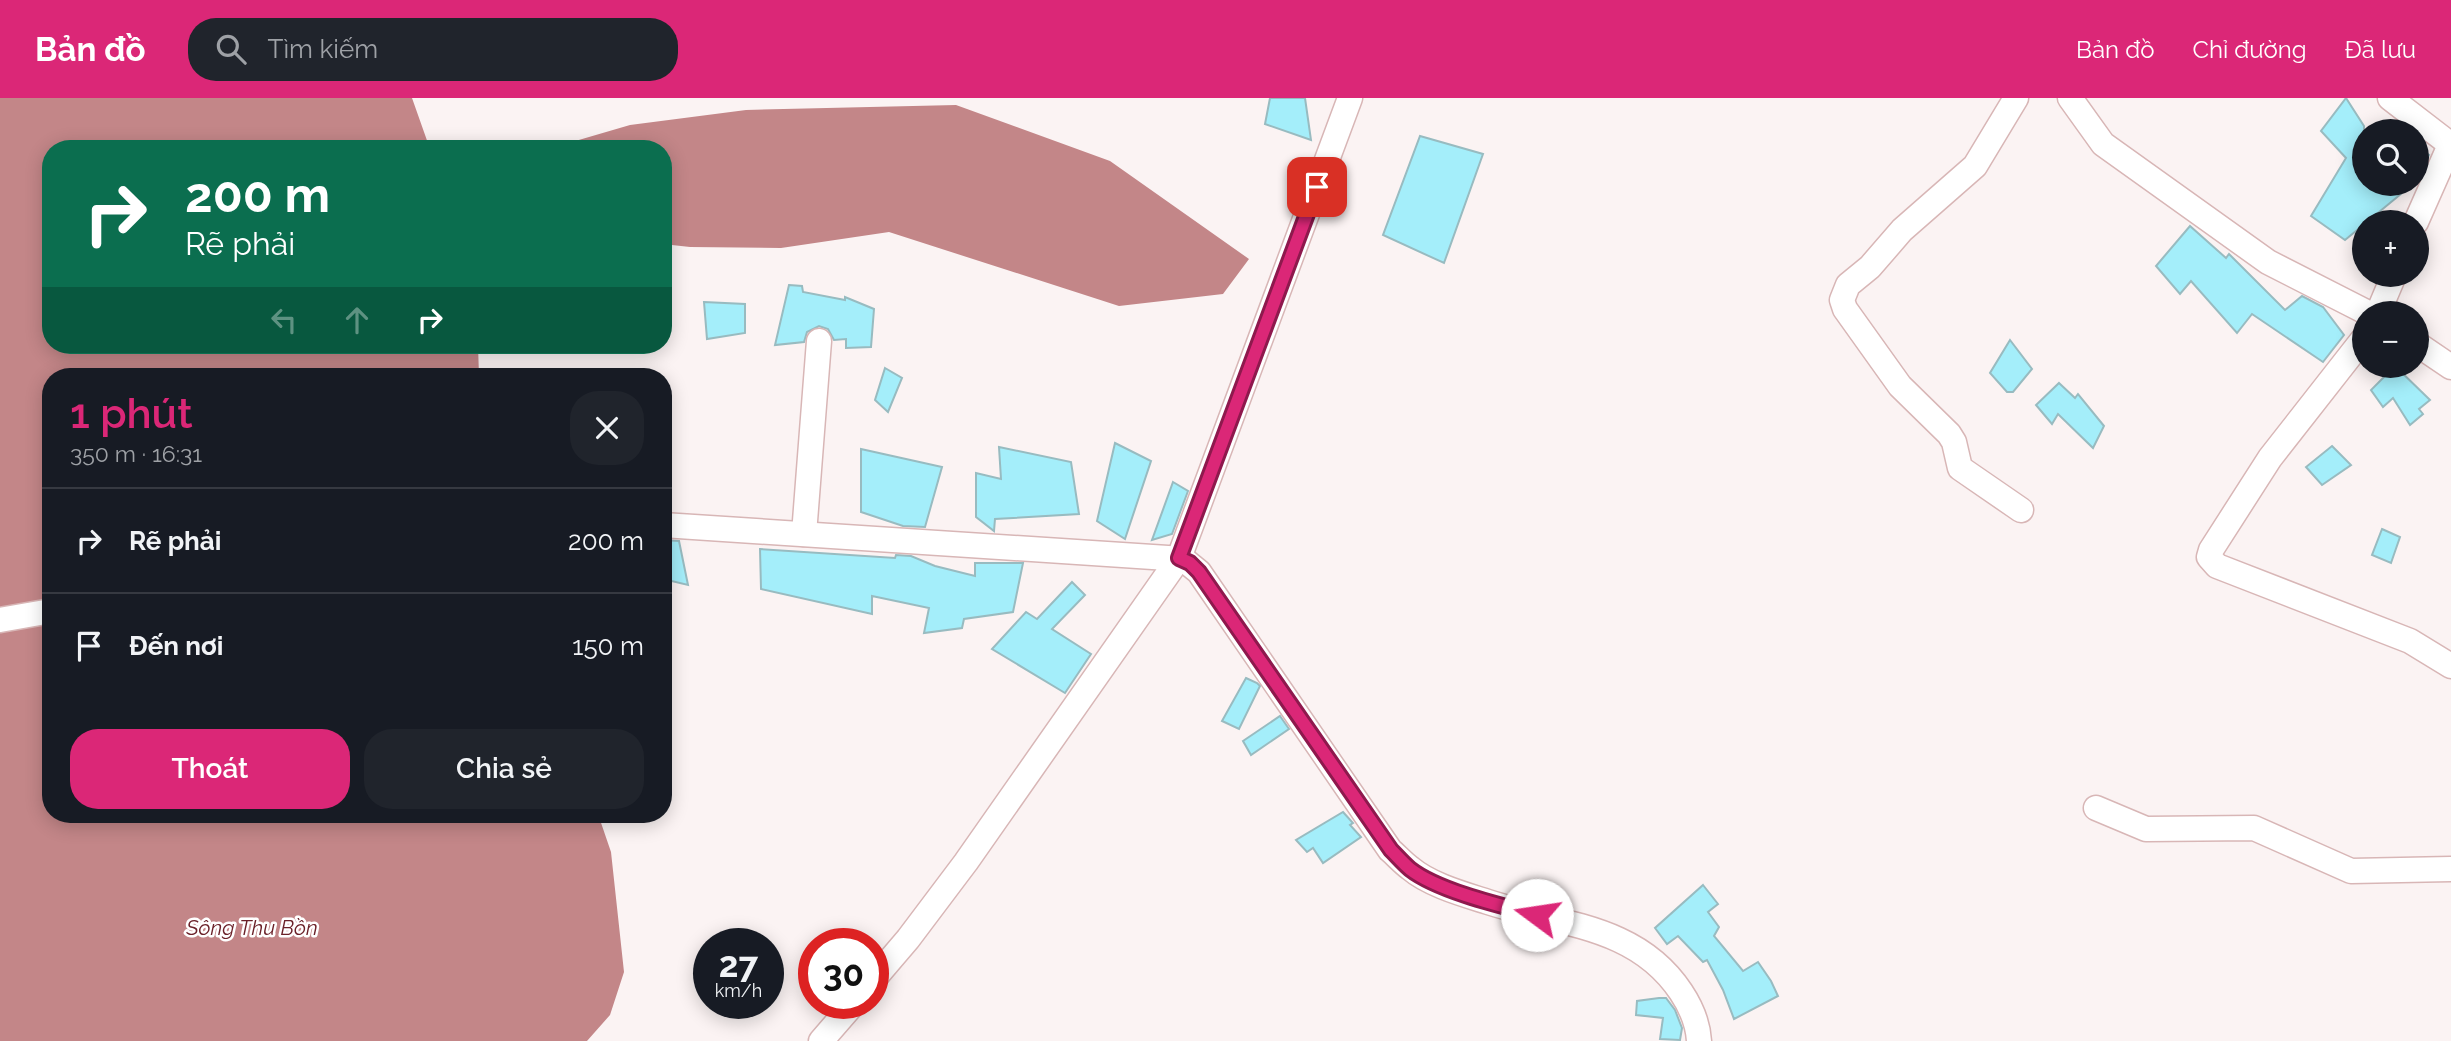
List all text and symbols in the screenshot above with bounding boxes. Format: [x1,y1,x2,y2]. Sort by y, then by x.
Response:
search box [188,18,678,81]
text: Bản đồ [35,30,146,69]
icon: search [212,30,250,68]
text: Tìm kiếm [268,34,378,64]
text: Bản đồ [2076,35,2154,64]
text: Chỉ đường [2192,35,2307,64]
text: Đã lưu [2345,35,2416,64]
map controls [2352,119,2429,378]
button: search [2352,119,2429,196]
pin [1287,157,1347,217]
text: 200 m [185,166,330,223]
icon: right [70,168,161,259]
icon: arrive [1298,168,1336,206]
button: + [2352,210,2429,287]
text: Rẽ phải [185,225,295,262]
icon: left [265,301,303,339]
icon: ahead [338,301,376,339]
icon: right [411,301,449,339]
button: − [2352,301,2429,378]
text: 1 phút [70,389,193,438]
button: close [570,391,644,465]
text: 350 m · 16:31 [70,440,202,467]
icon: right [70,522,108,560]
text: Rẽ phải [129,526,221,556]
text: 200 m [568,526,644,556]
icon: arrive [70,627,108,665]
text: Đến nơi [129,631,223,661]
text: 150 m [572,631,644,661]
button: Thoát [70,729,350,809]
button: Chia sẻ [364,729,644,809]
position arrow [1500,878,1574,952]
water label: Sông Thu Bồn [185,915,318,940]
speed limit sign: 30 [798,928,889,1019]
text: 27 [719,944,758,985]
text: km/h [715,980,762,1001]

